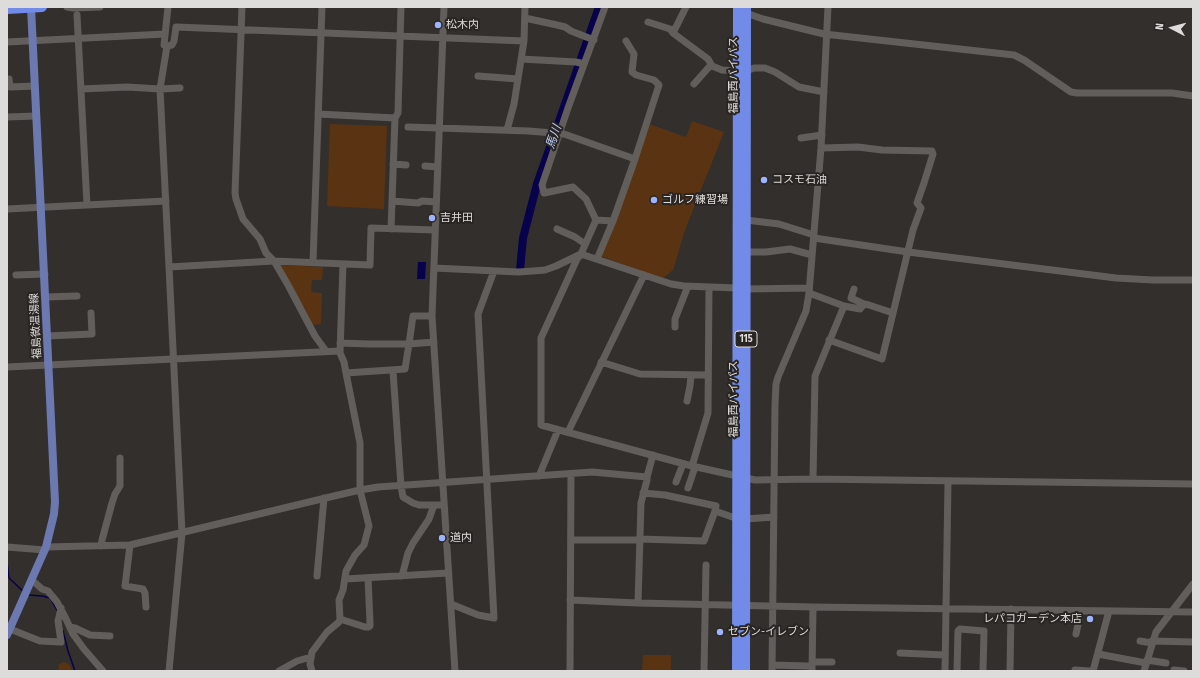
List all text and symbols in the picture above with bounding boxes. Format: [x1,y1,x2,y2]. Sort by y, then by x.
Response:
north arrow [1152,8,1192,48]
place label: 松木内 [446,18,479,32]
marker: 松木内 [433,20,443,30]
text: N [1153,23,1166,31]
street label: 福島西バイパス [727,37,741,113]
water label: 馬川 [543,123,565,151]
place label: コスモ石油 [772,173,827,187]
marker: コスモ石油 [759,175,769,185]
place label: ゴルフ練習場 [662,193,728,207]
marker: ゴルフ練習場 [649,195,659,205]
place label: 吉井田 [440,211,473,225]
marker: 吉井田 [427,213,437,223]
street label: 福島微温湯線 [28,293,44,359]
road number: 115 [735,331,757,347]
street label: 福島西バイパス [727,361,741,437]
place label: 道内 [450,531,472,545]
marker: 道内 [437,533,447,543]
place label: レパコガーデン本店 [983,612,1082,626]
marker: レパコガーデン本店 [1085,614,1095,624]
place label: セブン-イレブン [728,625,809,639]
marker: セブン-イレブン [715,627,725,637]

